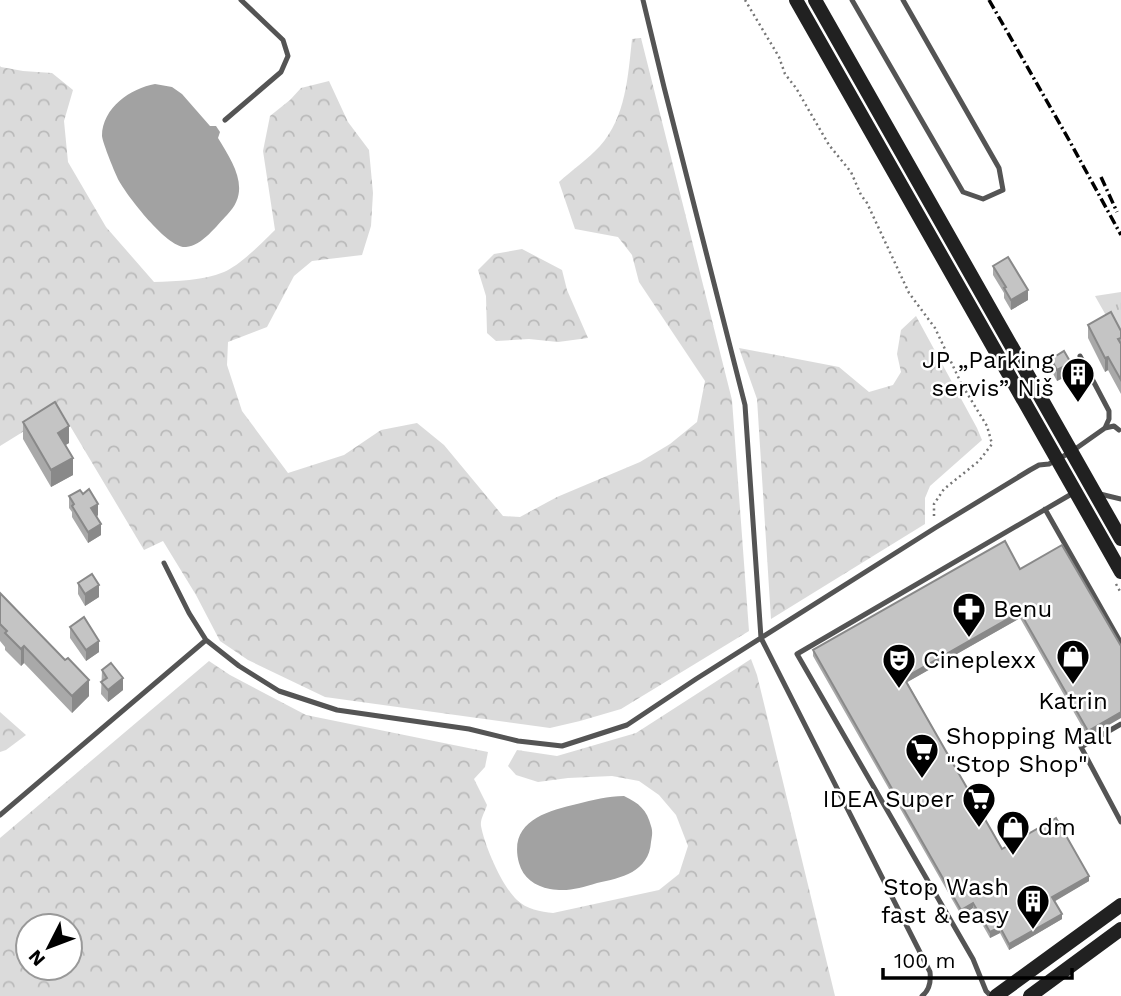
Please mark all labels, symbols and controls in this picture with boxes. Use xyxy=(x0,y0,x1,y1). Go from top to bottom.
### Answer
place label: JP „Parking servis” Niš xyxy=(922,346,1054,402)
building icon: JP „Parking servis” Niš xyxy=(1059,355,1097,404)
pharmacy icon: Benu xyxy=(950,590,988,639)
place label: Benu xyxy=(993,595,1052,623)
shop icon: Katrin xyxy=(1054,637,1092,686)
theatre icon: Cineplexx xyxy=(880,641,918,690)
place label: Cineplexx xyxy=(923,646,1036,674)
place label: Katrin xyxy=(1038,687,1108,715)
place label: Shopping Mall "Stop Shop" xyxy=(946,722,1112,778)
supermarket icon: Shopping Mall "Stop Shop" xyxy=(903,731,941,780)
supermarket icon: IDEA Super xyxy=(960,780,998,829)
place label: IDEA Super xyxy=(822,785,954,813)
shop icon: dm xyxy=(994,808,1032,857)
place label: dm xyxy=(1038,813,1076,841)
place label: Stop Wash fast & easy xyxy=(881,873,1010,929)
building icon: Stop Wash fast & easy xyxy=(1014,882,1052,931)
north arrow xyxy=(14,912,84,982)
scale bar xyxy=(883,936,1072,980)
text: N xyxy=(23,945,50,971)
text: 100 m xyxy=(894,948,956,973)

